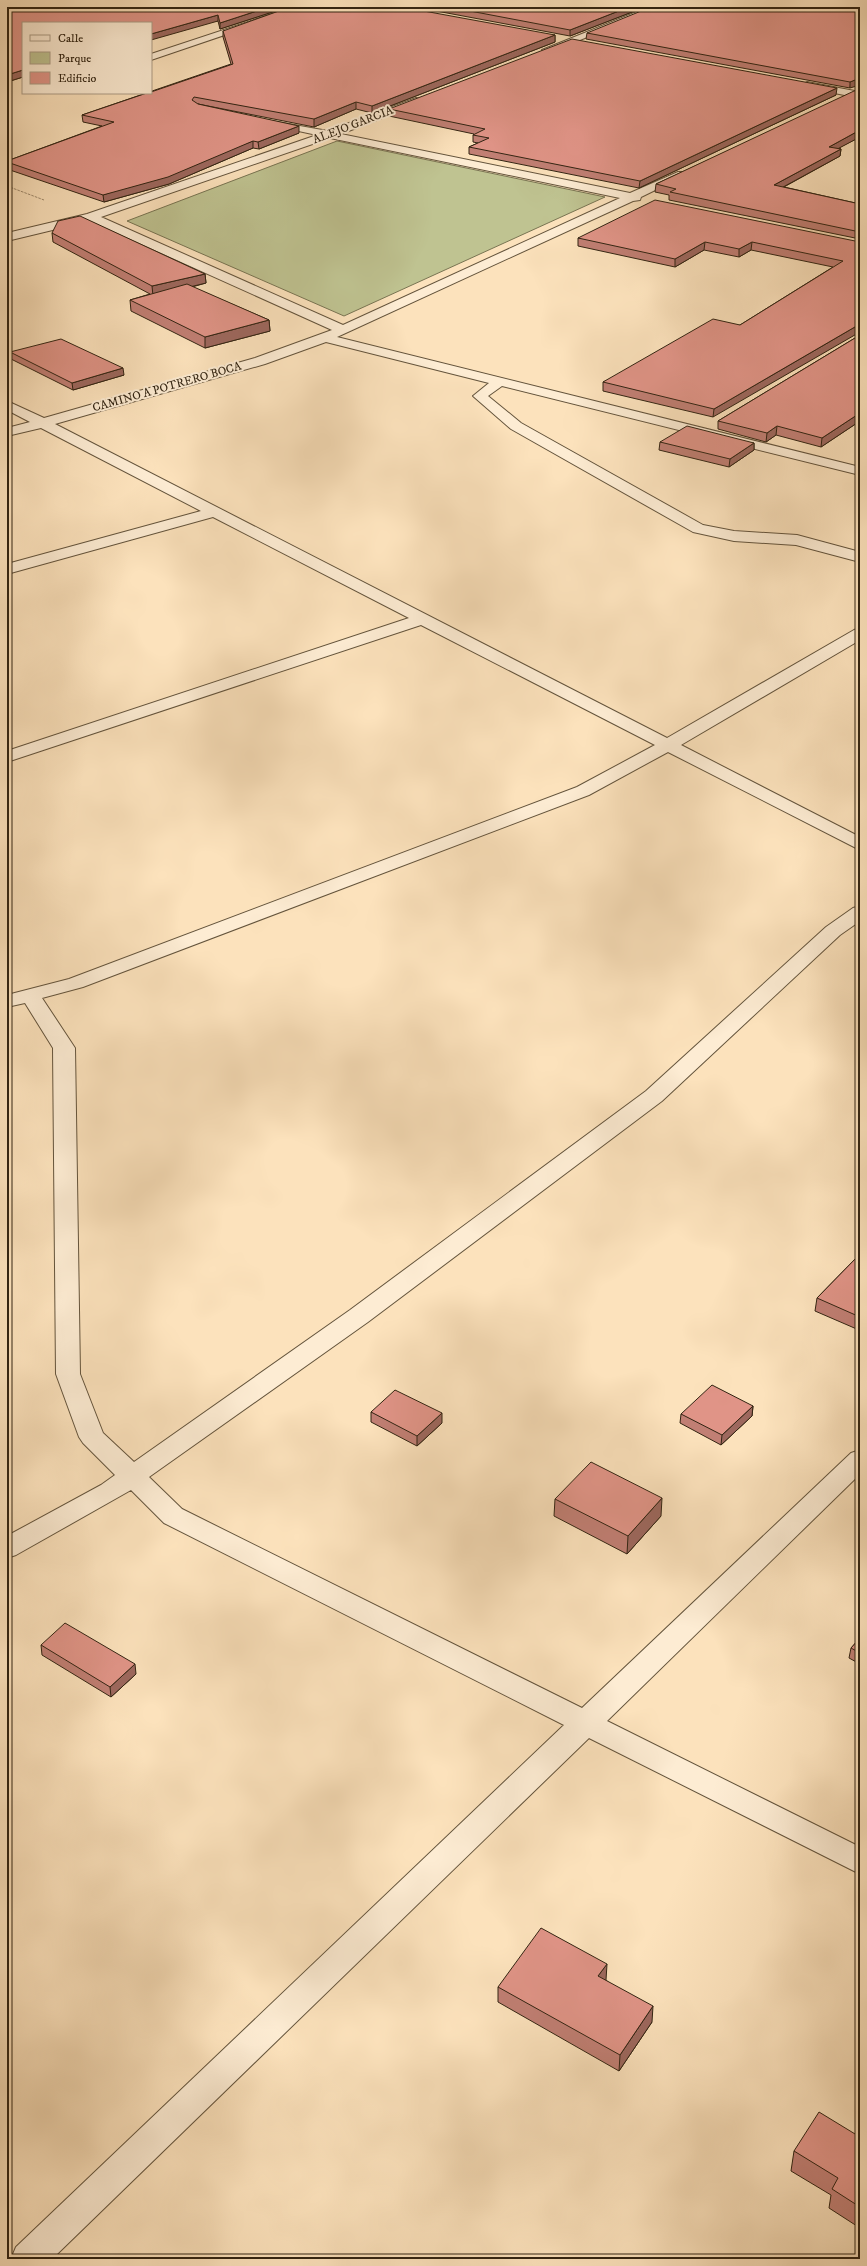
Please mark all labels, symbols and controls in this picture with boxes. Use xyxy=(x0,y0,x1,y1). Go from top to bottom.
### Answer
legend xyxy=(22,22,152,94)
text: Calle xyxy=(58,31,83,46)
text: Parque xyxy=(58,51,91,66)
text: Edificio xyxy=(58,71,97,86)
street label: ALEJO GARCIA xyxy=(311,103,396,147)
street label: CAMINO A POTRERO BOCA xyxy=(91,358,244,415)

